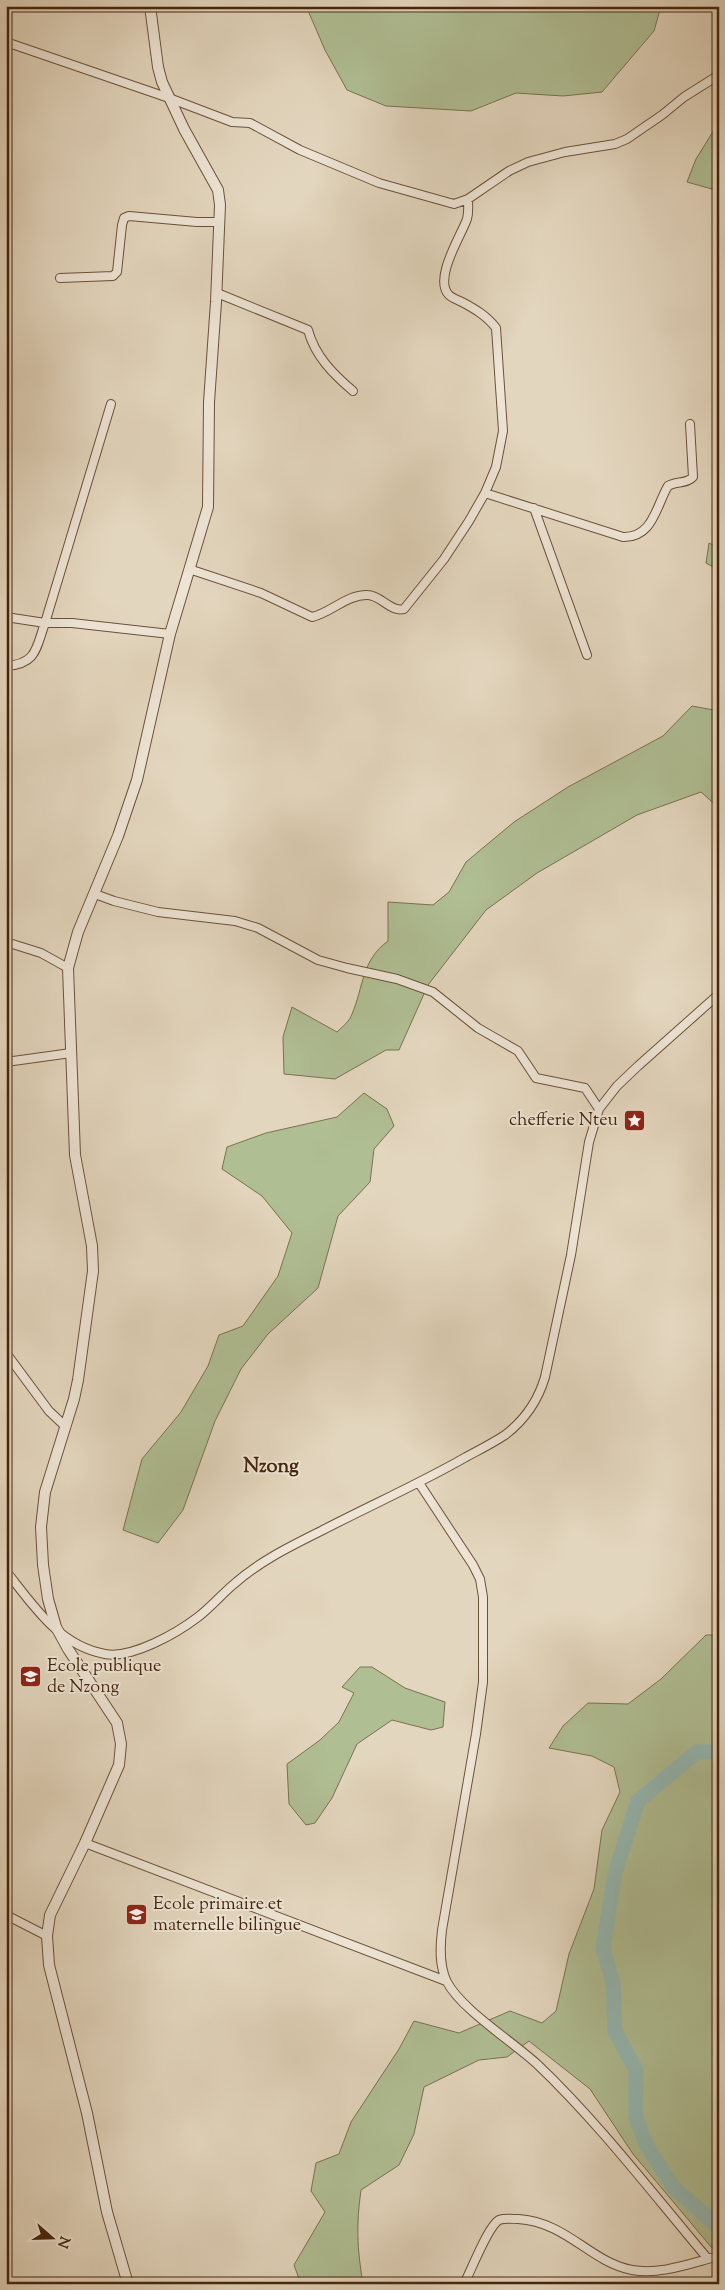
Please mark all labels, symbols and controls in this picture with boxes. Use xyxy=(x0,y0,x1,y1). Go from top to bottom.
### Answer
place label: chefferie Nteu xyxy=(509,1108,618,1134)
place icon: chefferie Nteu xyxy=(622,1109,646,1133)
district label: Nzong xyxy=(243,1453,299,1482)
place label: Ecole publique de Nzong xyxy=(47,1654,161,1701)
school or university icon: Ecole publique de Nzong xyxy=(19,1665,43,1689)
place label: Ecole primaire et maternelle bilingue xyxy=(153,1892,301,1939)
school or university icon: Ecole primaire et maternelle bilingue xyxy=(125,1903,149,1927)
north arrow xyxy=(28,2212,78,2262)
text: N xyxy=(51,2233,74,2250)

